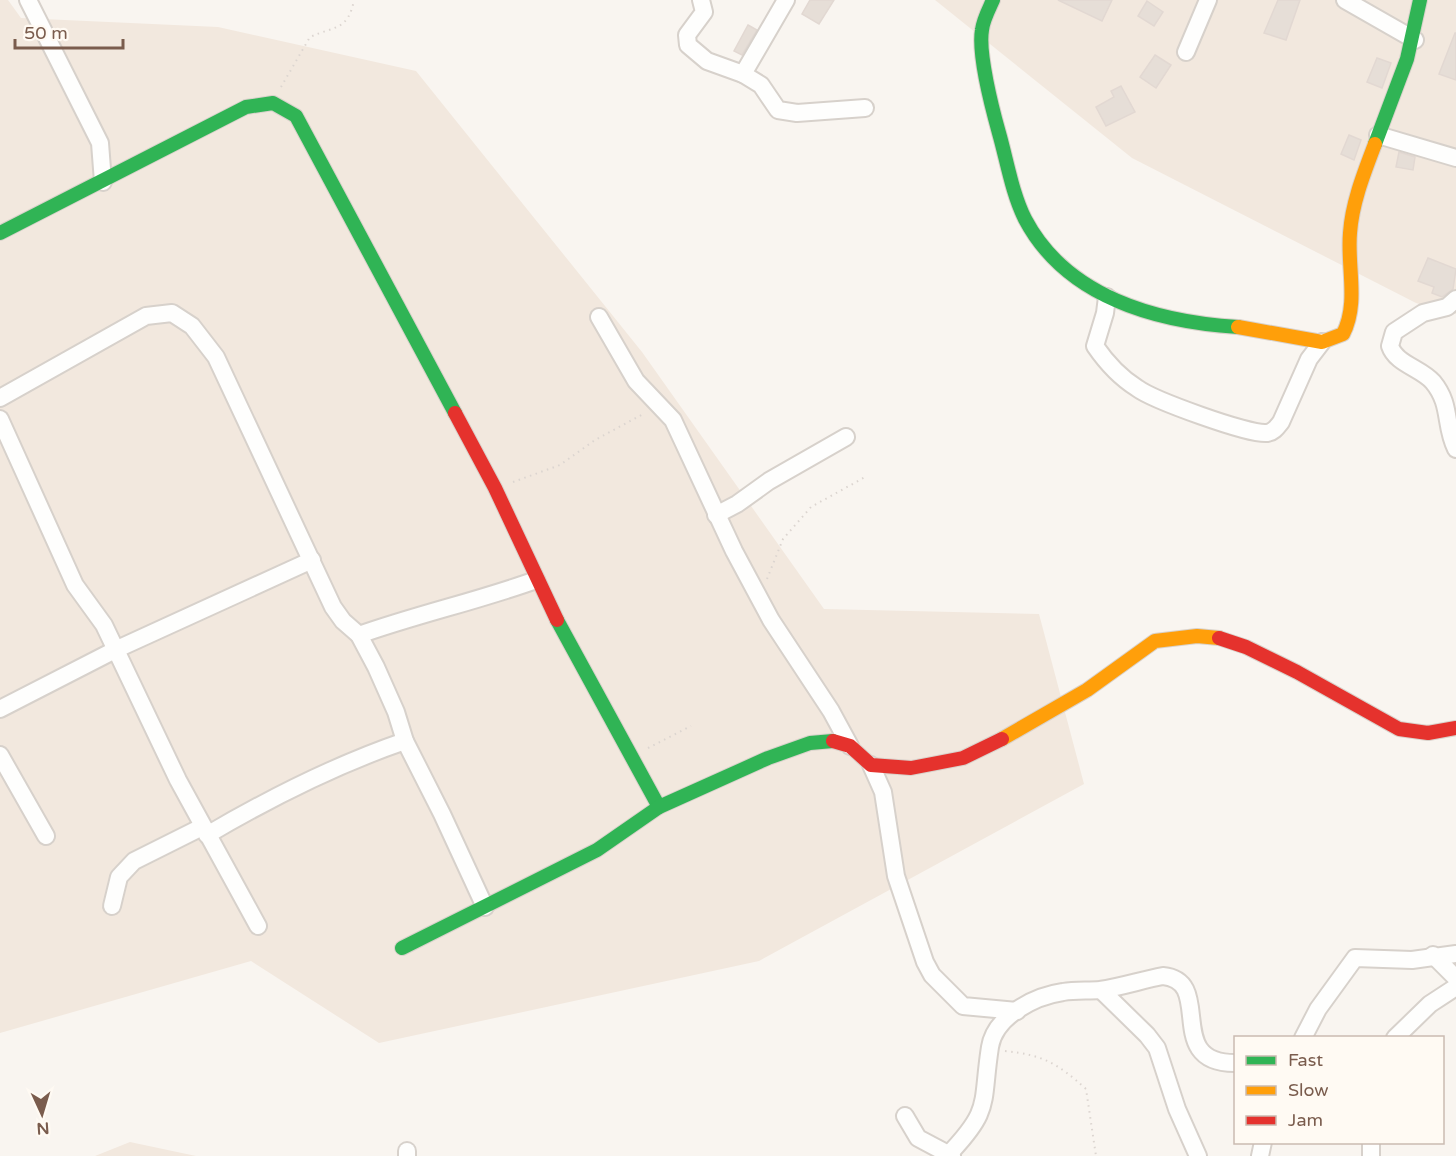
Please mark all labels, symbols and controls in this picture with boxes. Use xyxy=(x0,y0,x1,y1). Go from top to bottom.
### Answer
scale bar xyxy=(15,12,123,50)
text: 50 m xyxy=(24,22,68,44)
legend xyxy=(1234,1036,1444,1144)
text: Fast xyxy=(1288,1049,1323,1071)
text: Slow xyxy=(1288,1079,1329,1101)
north arrow xyxy=(12,1084,72,1144)
text: Jam xyxy=(1288,1109,1323,1131)
text: N xyxy=(36,1118,50,1138)

